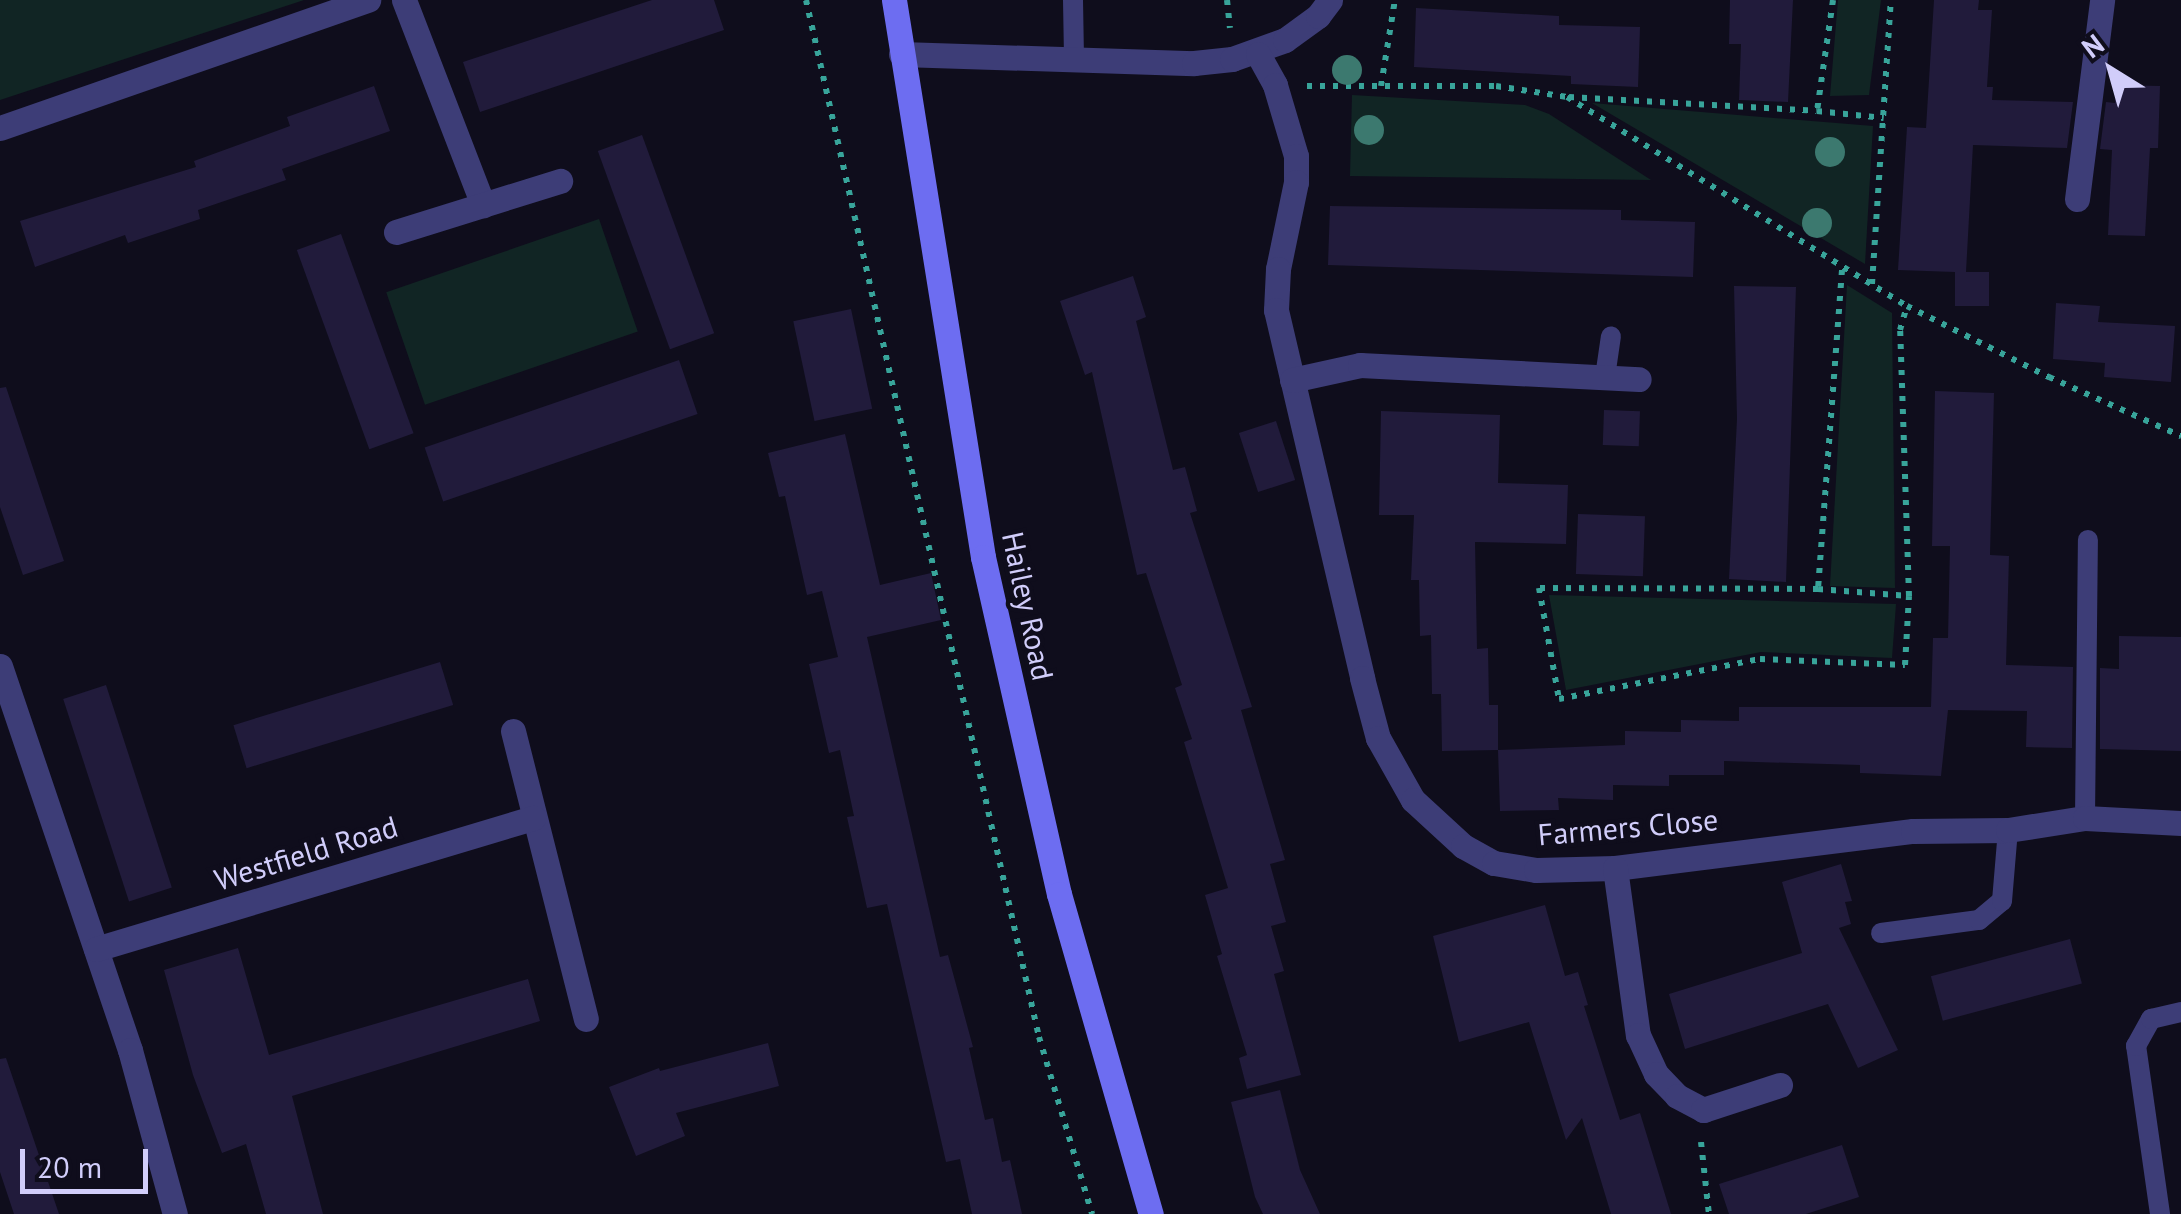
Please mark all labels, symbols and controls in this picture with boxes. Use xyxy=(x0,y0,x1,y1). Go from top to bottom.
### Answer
north arrow xyxy=(2061,20,2161,120)
text: N xyxy=(2074,25,2111,66)
street label: Hailey Road xyxy=(995,528,1061,684)
street label: Farmers Close xyxy=(1536,801,1720,853)
street label: Westfield Road xyxy=(210,808,402,898)
scale bar xyxy=(25,1129,152,1191)
text: 20 m xyxy=(37,1147,102,1186)

